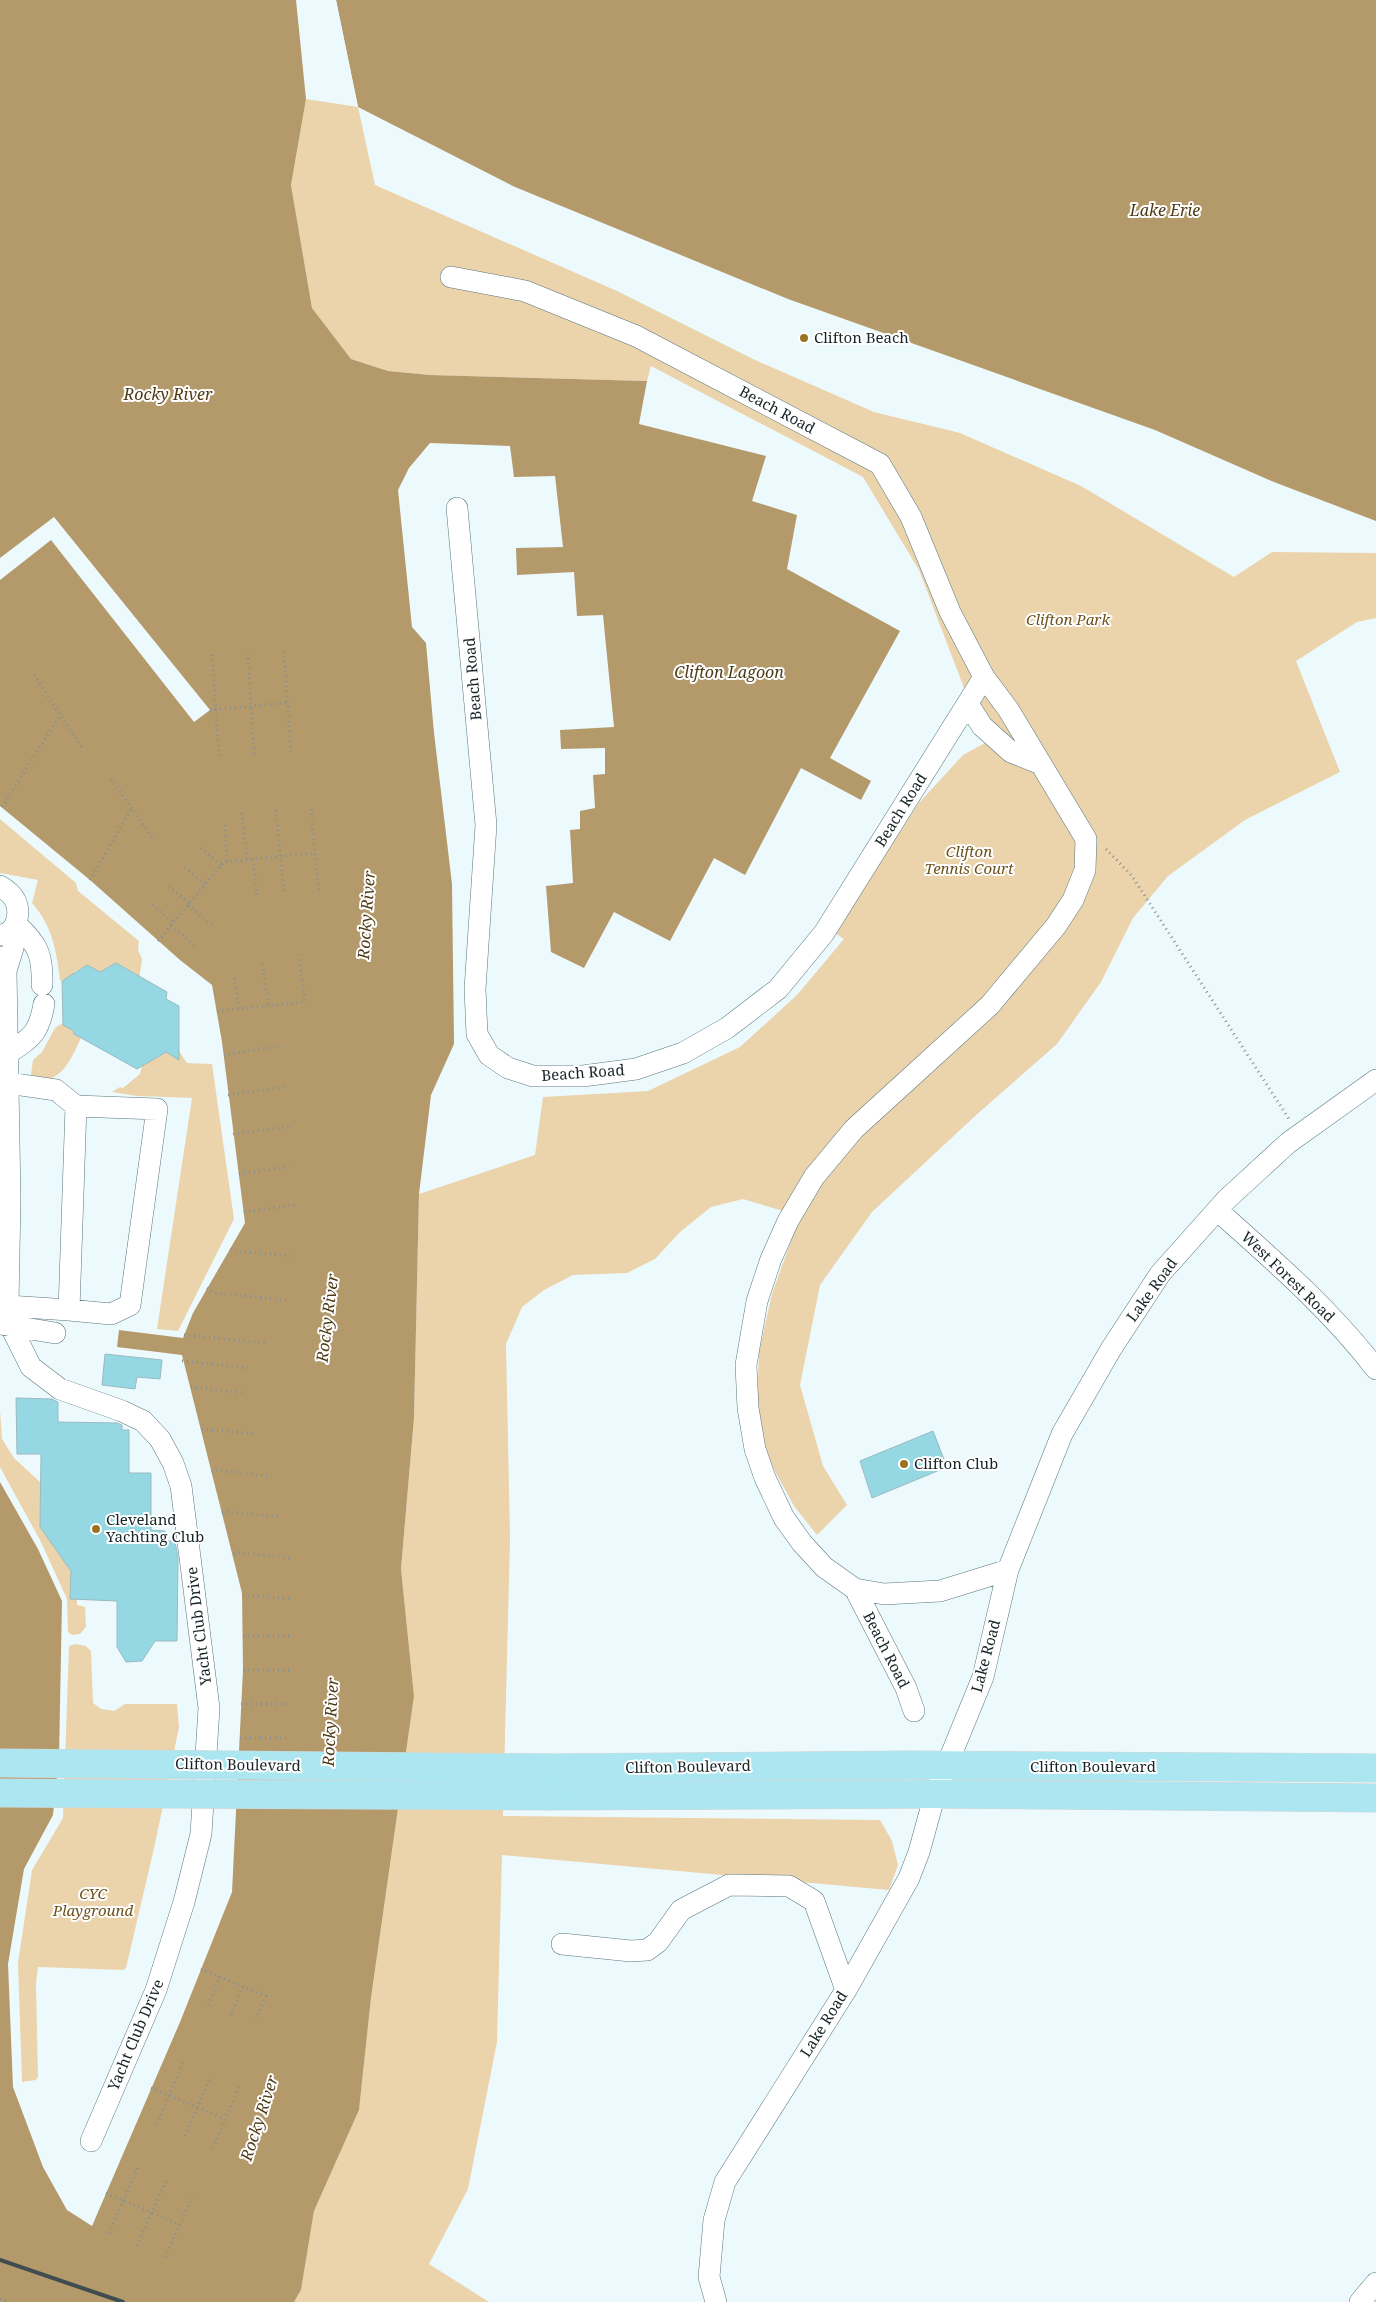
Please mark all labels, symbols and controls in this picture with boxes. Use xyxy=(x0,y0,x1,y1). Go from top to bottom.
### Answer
water label: Lake Erie xyxy=(1129,199,1200,221)
place label: Clifton Beach xyxy=(814,327,909,347)
marker: Clifton Beach xyxy=(798,332,810,344)
street label: Beach Road xyxy=(736,381,819,437)
water label: Rocky River xyxy=(123,383,213,405)
park label: Clifton Park xyxy=(1026,609,1110,629)
street label: Beach Road xyxy=(458,637,486,721)
water label: Clifton Lagoon xyxy=(674,661,784,683)
street label: Beach Road xyxy=(870,769,931,850)
park label: Clifton Tennis Court xyxy=(924,841,1014,878)
water label: Rocky River xyxy=(352,869,380,961)
street label: Beach Road xyxy=(541,1059,625,1085)
street label: West Forest Road xyxy=(1238,1226,1340,1326)
street label: Lake Road xyxy=(1121,1253,1181,1325)
water label: Rocky River xyxy=(311,1272,343,1364)
place label: Clifton Club xyxy=(914,1453,998,1473)
marker: Clifton Club xyxy=(898,1458,910,1470)
place label: Cleveland Yachting Club xyxy=(105,1509,204,1546)
marker: Cleveland Yachting Club xyxy=(90,1523,102,1535)
street label: Yacht Club Drive xyxy=(181,1566,215,1687)
street label: Beach Road xyxy=(859,1608,915,1691)
street label: Lake Road xyxy=(966,1617,1004,1694)
water label: Rocky River xyxy=(317,1677,343,1768)
street label: Clifton Boulevard xyxy=(175,1753,301,1775)
street label: Clifton Boulevard xyxy=(625,1755,751,1777)
street label: Clifton Boulevard xyxy=(1030,1756,1156,1776)
park label: CYC Playground xyxy=(52,1883,134,1920)
street label: Yacht Club Drive xyxy=(102,1976,168,2094)
street label: Lake Road xyxy=(795,1987,851,2060)
water label: Rocky River xyxy=(235,2072,283,2165)

